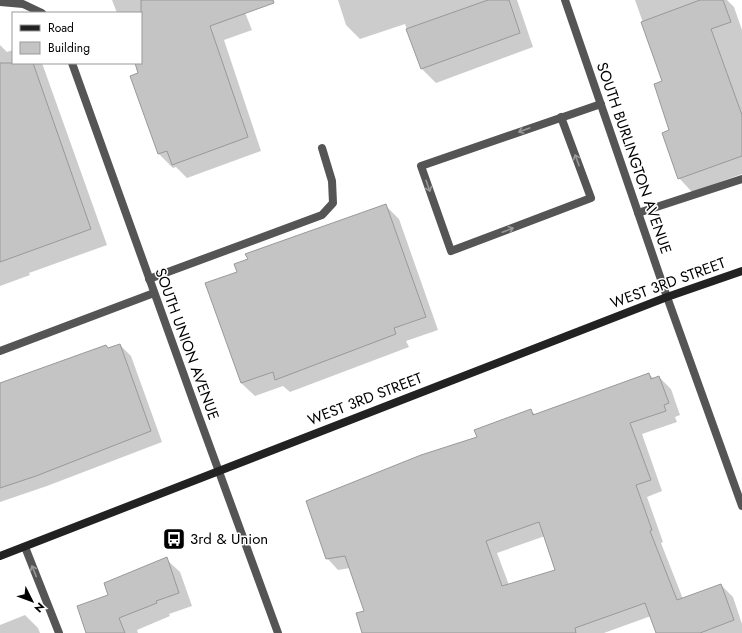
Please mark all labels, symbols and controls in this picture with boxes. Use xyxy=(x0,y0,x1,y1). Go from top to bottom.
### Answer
legend xyxy=(12,12,142,64)
text: Road xyxy=(48,19,74,37)
text: Building xyxy=(48,39,90,57)
street label: SOUTH BURLINGTON AVENUE xyxy=(591,59,677,257)
one-way arrow xyxy=(518,126,530,134)
one-way arrow xyxy=(573,155,581,167)
one-way arrow xyxy=(425,179,432,192)
one-way arrow xyxy=(501,225,513,233)
street label: WEST 3RD STREET xyxy=(607,252,729,314)
street label: SOUTH UNION AVENUE xyxy=(149,265,225,423)
street label: WEST 3RD STREET xyxy=(305,367,426,431)
bus stop icon: 3rd & Union xyxy=(161,526,187,552)
place label: 3rd & Union xyxy=(190,528,268,550)
one-way arrow xyxy=(30,565,38,577)
north arrow xyxy=(12,581,52,621)
text: N xyxy=(31,599,48,616)

